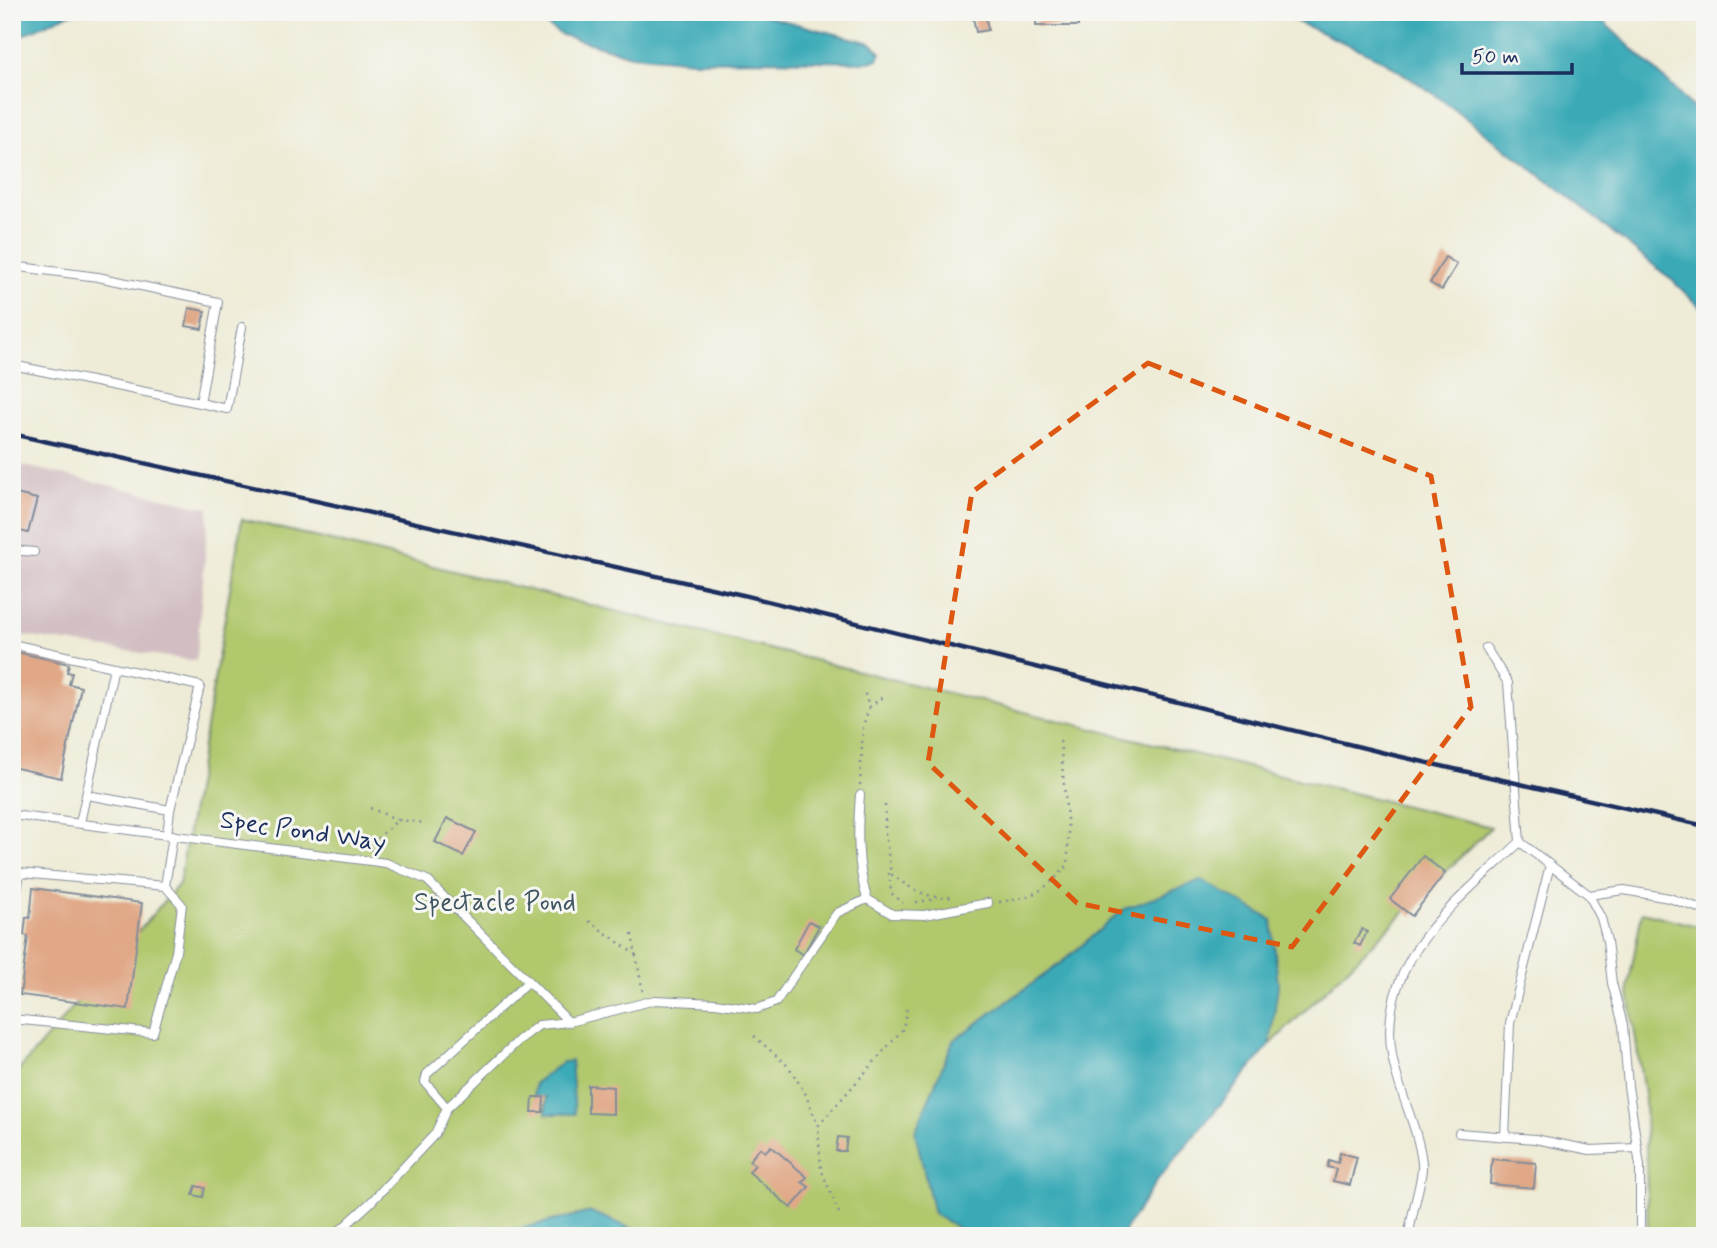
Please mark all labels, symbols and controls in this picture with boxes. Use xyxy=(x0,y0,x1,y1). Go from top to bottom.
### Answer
scale bar xyxy=(1462,32,1572,76)
text: 50 m xyxy=(1472,43,1519,71)
street label: Spec Pond Way xyxy=(218,804,388,860)
park label: Spectacle Pond xyxy=(414,886,576,920)

